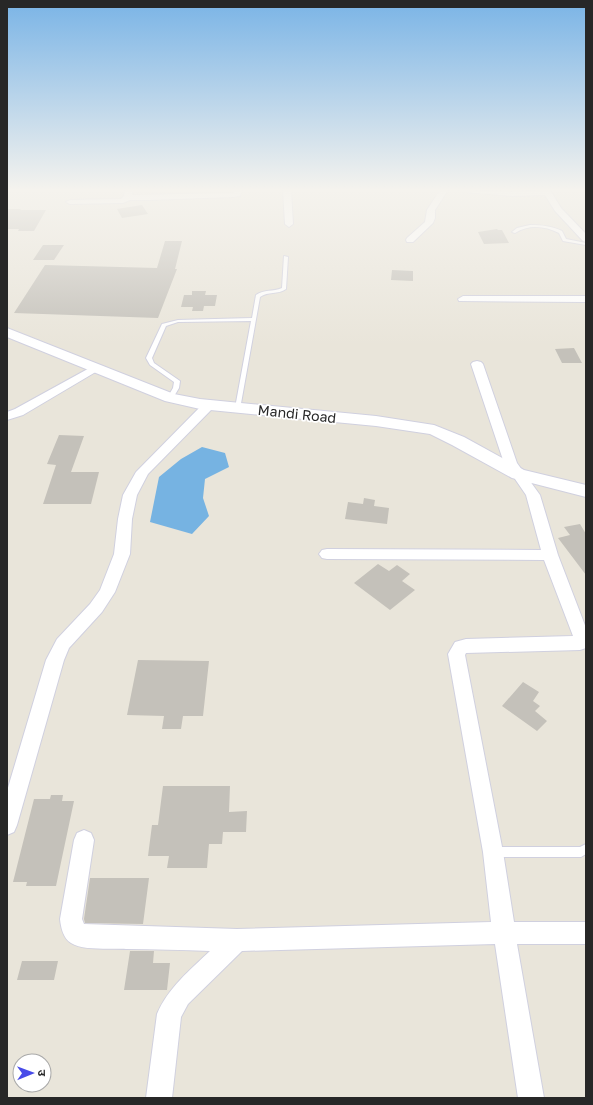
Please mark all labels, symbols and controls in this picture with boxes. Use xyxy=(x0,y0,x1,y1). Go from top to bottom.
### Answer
street label: Mandi Road xyxy=(257,401,337,426)
north arrow xyxy=(12,1053,52,1093)
text: उ xyxy=(36,1069,49,1077)

